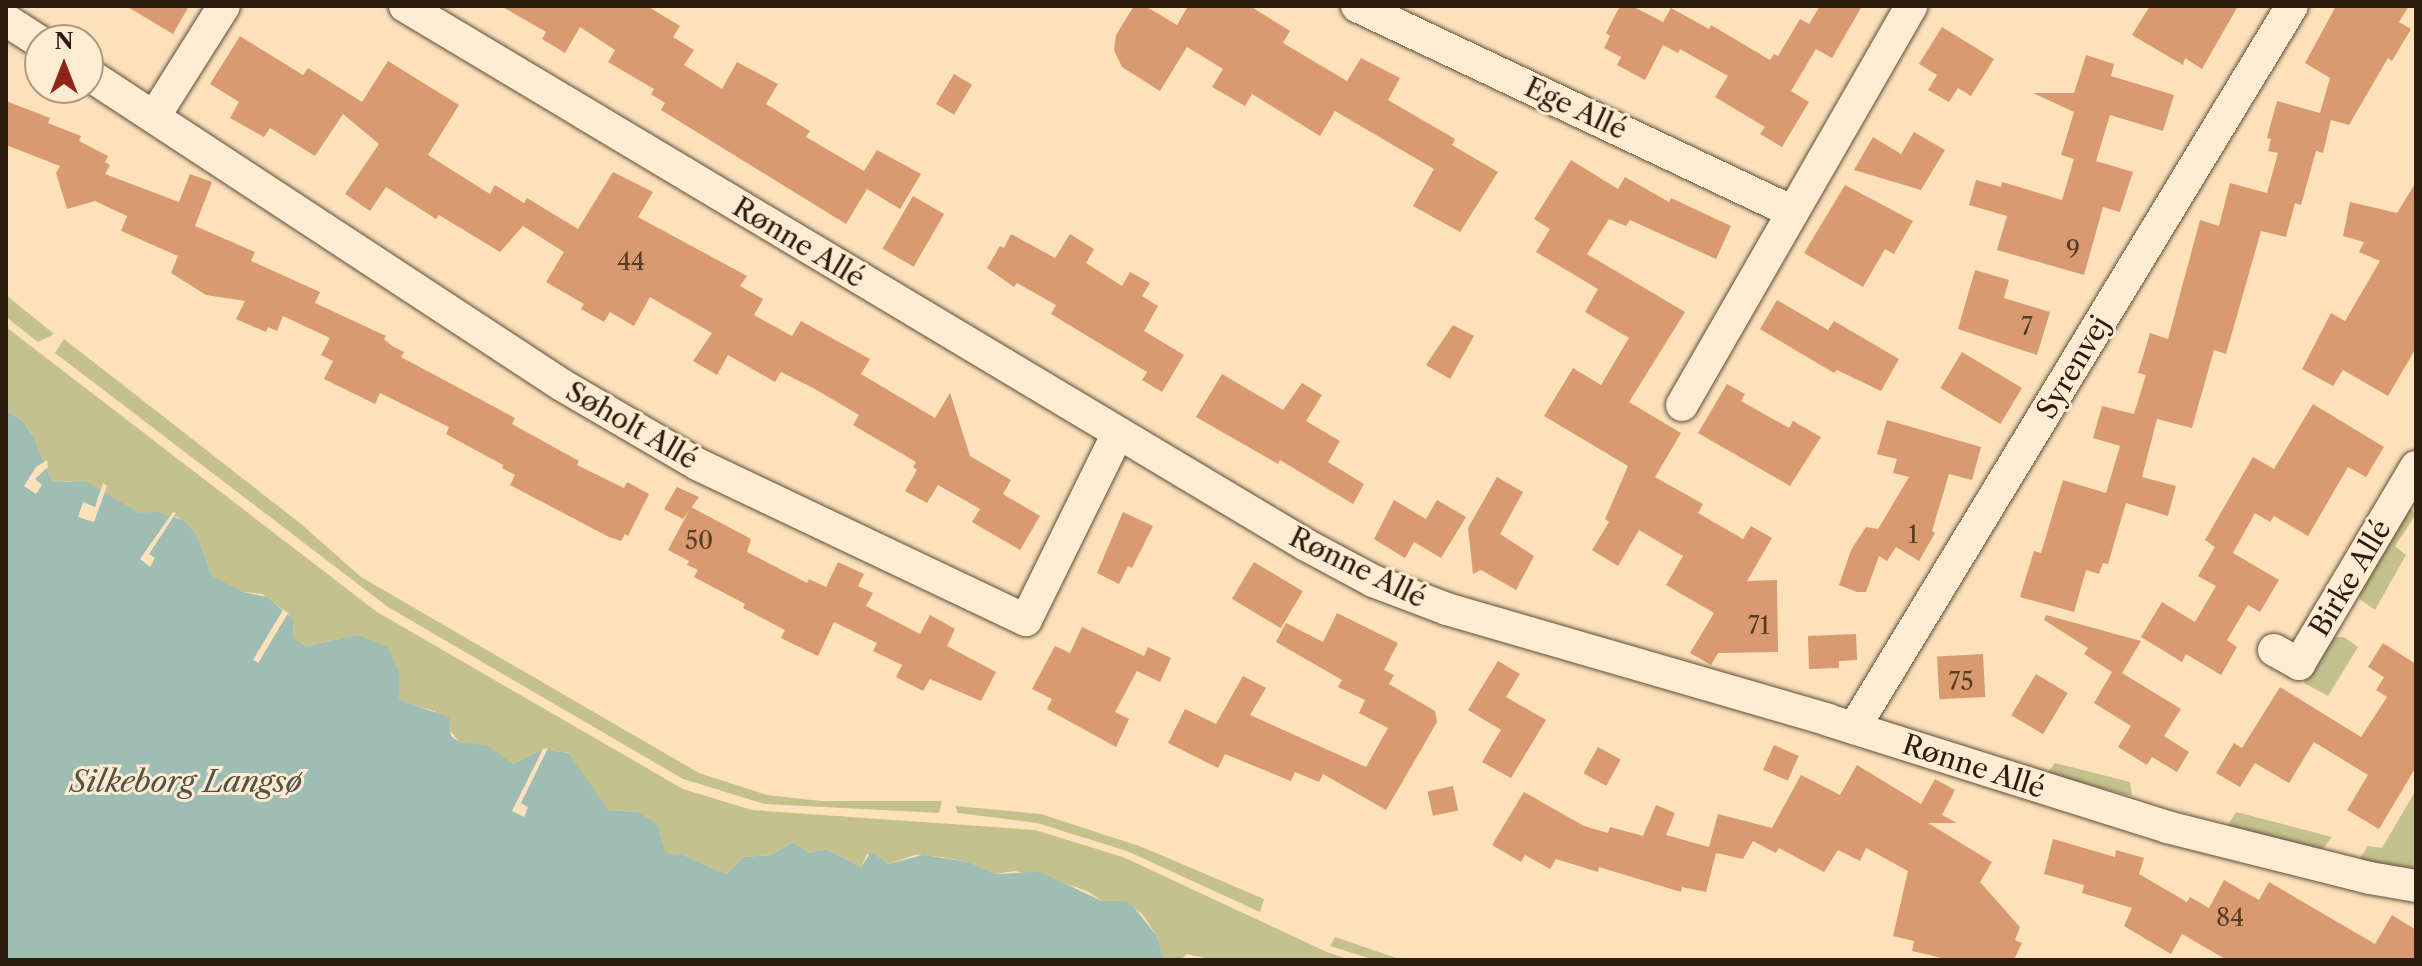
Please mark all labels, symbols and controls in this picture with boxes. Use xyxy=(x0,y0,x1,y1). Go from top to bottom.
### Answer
north arrow xyxy=(24,24,104,104)
text: N xyxy=(54,28,74,55)
street label: Ege Allé xyxy=(1519,70,1633,146)
street label: Rønne Allé xyxy=(726,189,872,295)
house number: 9 xyxy=(2066,236,2080,264)
house number: 44 xyxy=(617,248,645,276)
street label: Syrenvej xyxy=(2029,309,2117,425)
house number: 7 xyxy=(2021,313,2033,341)
street label: Søholt Allé xyxy=(560,374,704,476)
street label: Birke Allé xyxy=(2302,513,2398,643)
street label: Rønne Allé xyxy=(1284,519,1432,615)
house number: 1 xyxy=(1908,521,1918,549)
house number: 50 xyxy=(685,527,713,555)
house number: 71 xyxy=(1748,612,1770,640)
house number: 75 xyxy=(1949,668,1973,696)
street label: Rønne Allé xyxy=(1898,727,2050,805)
water label: Silkeborg Langsø xyxy=(70,764,302,800)
house number: 84 xyxy=(2216,904,2244,932)

